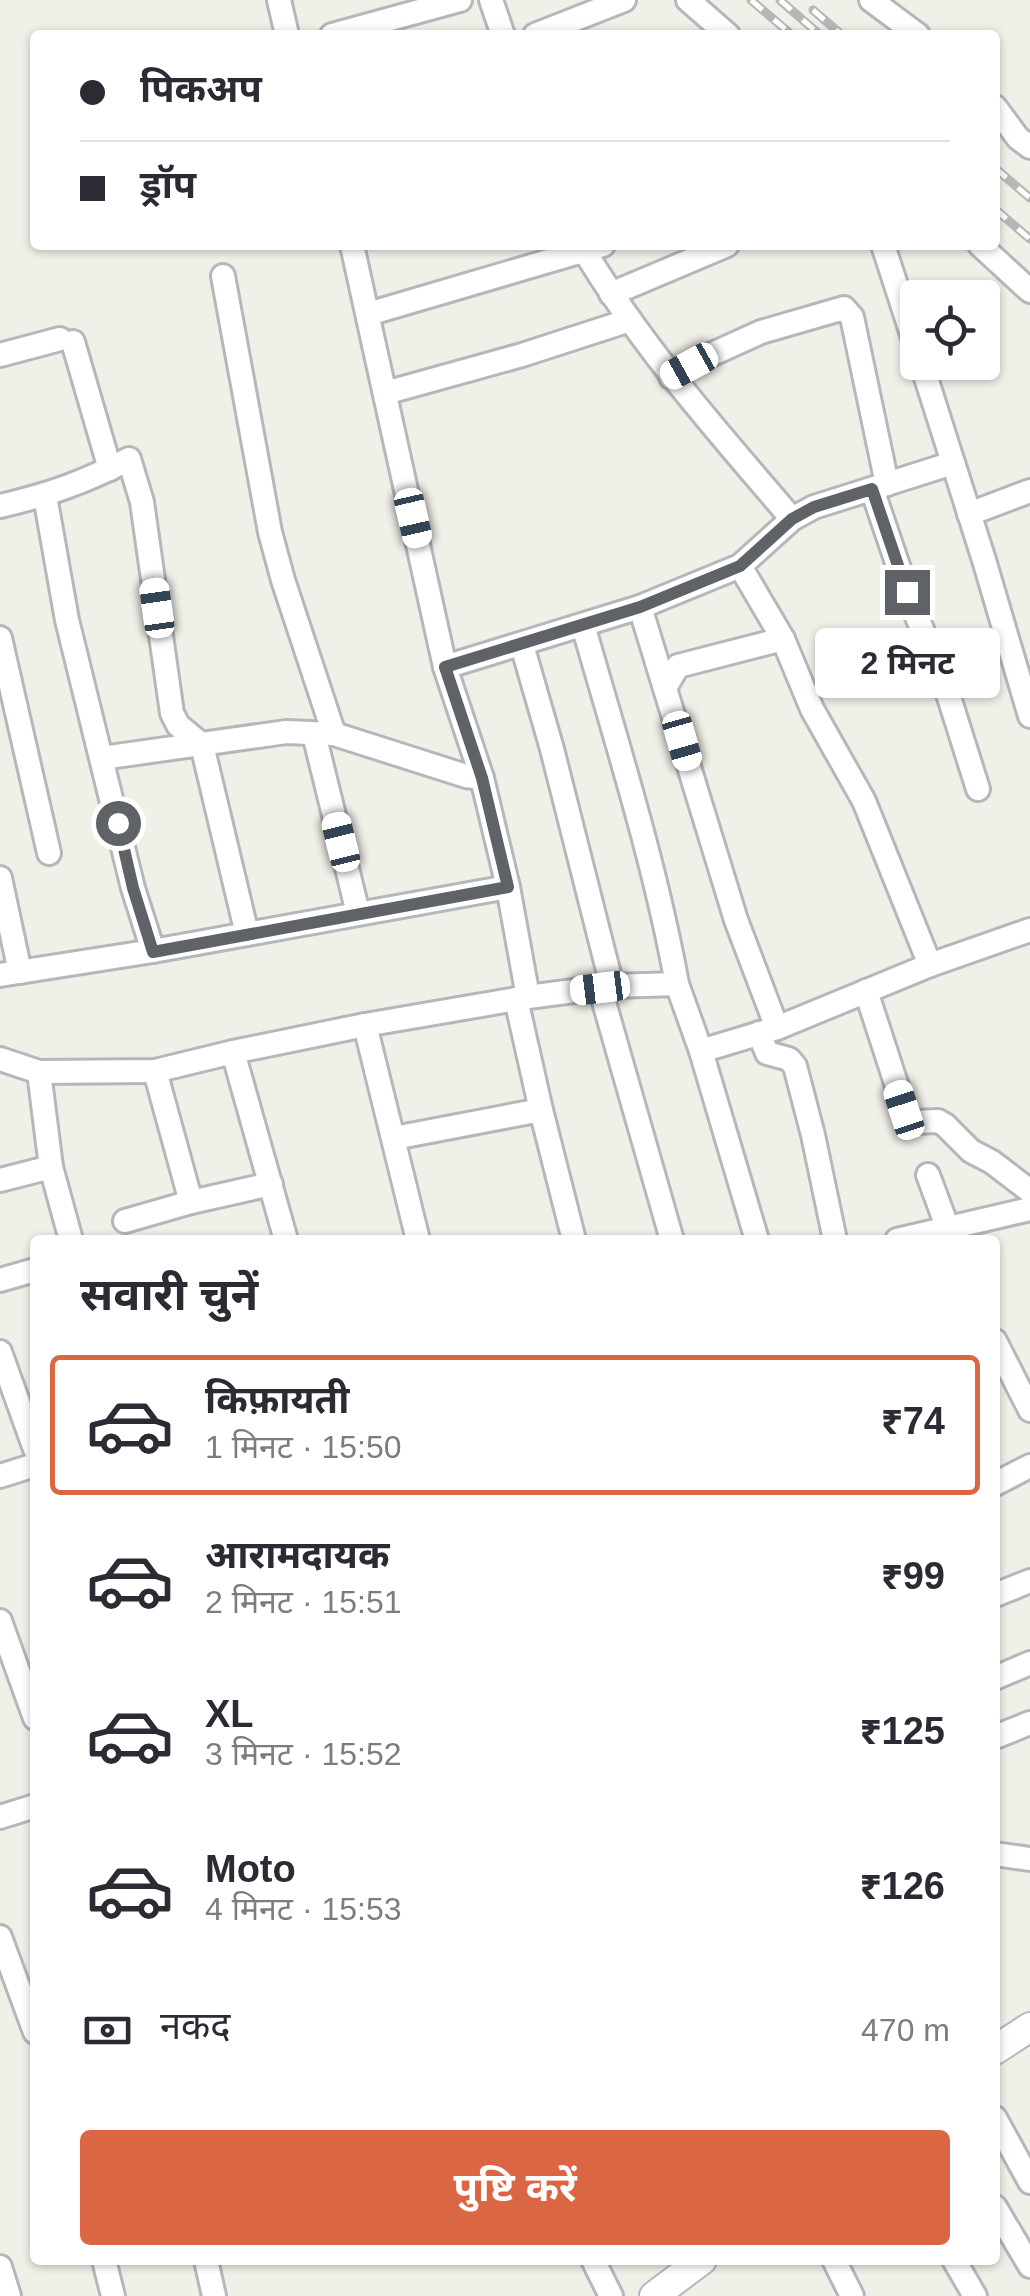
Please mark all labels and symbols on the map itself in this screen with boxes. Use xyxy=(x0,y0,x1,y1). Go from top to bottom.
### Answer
car xyxy=(655,338,723,394)
car xyxy=(392,485,434,551)
route end xyxy=(885,570,930,615)
car xyxy=(138,576,176,640)
callout: 2 मिनट xyxy=(814,627,1000,697)
car xyxy=(659,708,705,774)
route start xyxy=(96,801,141,846)
car xyxy=(319,809,363,875)
car xyxy=(568,969,632,1007)
car xyxy=(880,1077,928,1143)

